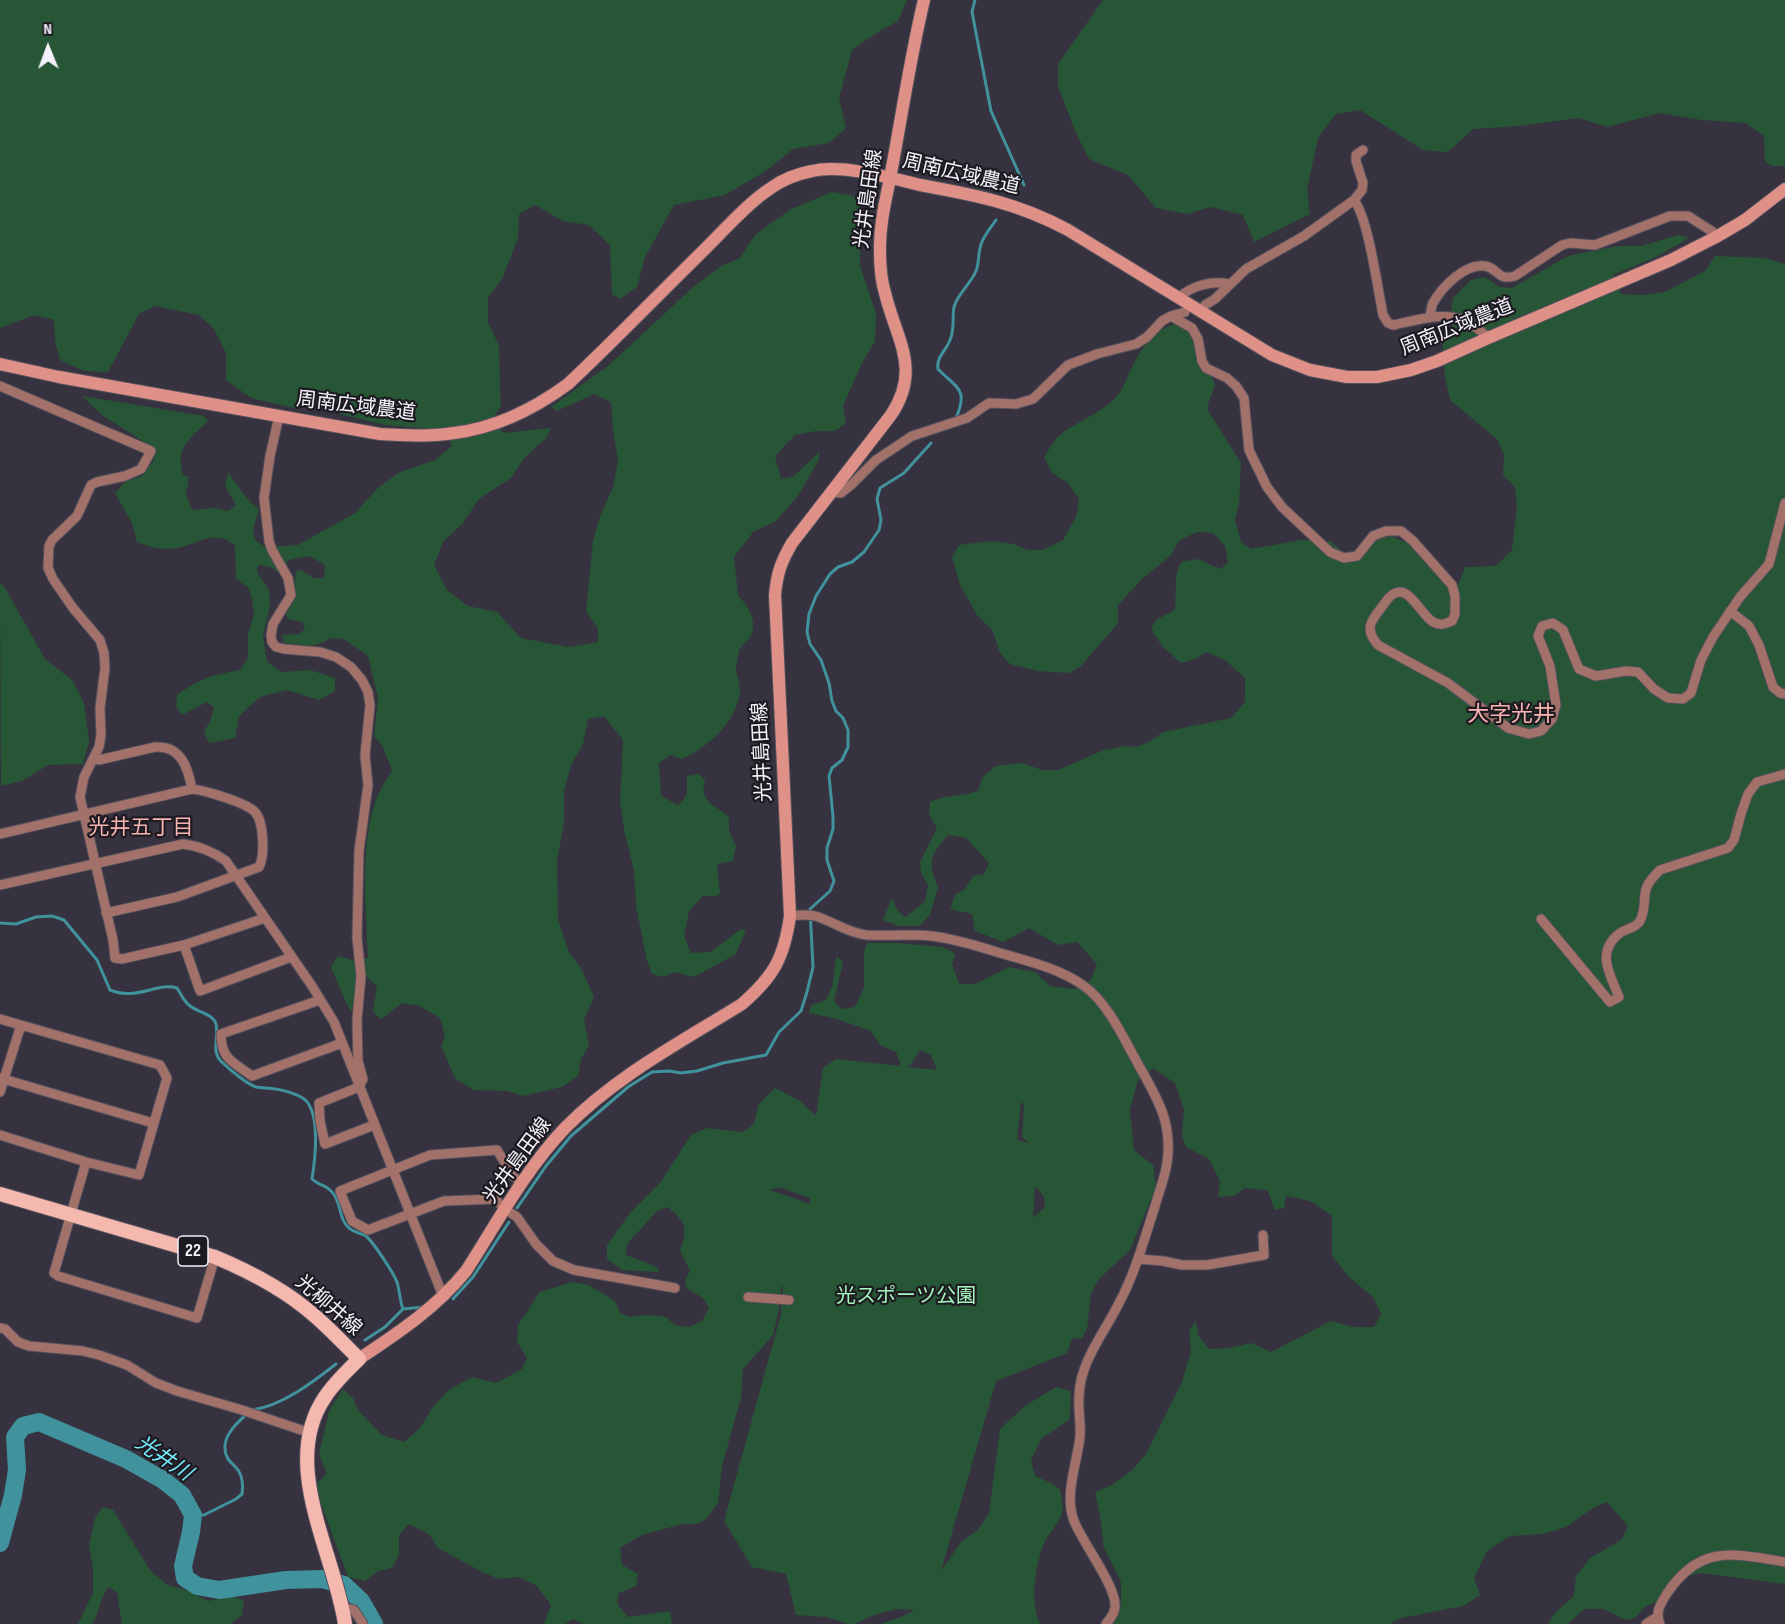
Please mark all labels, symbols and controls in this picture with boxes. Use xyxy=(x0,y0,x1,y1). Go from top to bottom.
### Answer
north arrow xyxy=(18,18,78,78)
text: N xyxy=(43,20,52,39)
street label: 光井島田線 xyxy=(850,148,888,250)
street label: 周南広域農道 xyxy=(900,150,1022,200)
street label: 周南広域農道 xyxy=(1397,294,1517,362)
street label: 周南広域農道 xyxy=(295,388,417,426)
street label: 光井島田線 xyxy=(748,701,778,803)
district label: 大字光井 xyxy=(1467,702,1555,728)
district label: 光井五丁目 xyxy=(89,816,193,842)
street label: 光井島田線 xyxy=(479,1113,557,1209)
road number: 22 xyxy=(178,1236,208,1266)
street label: 光柳井線 xyxy=(290,1271,366,1341)
park label: 光スポーツ公園 xyxy=(836,1285,976,1309)
water label: 光井川 xyxy=(130,1431,196,1487)

